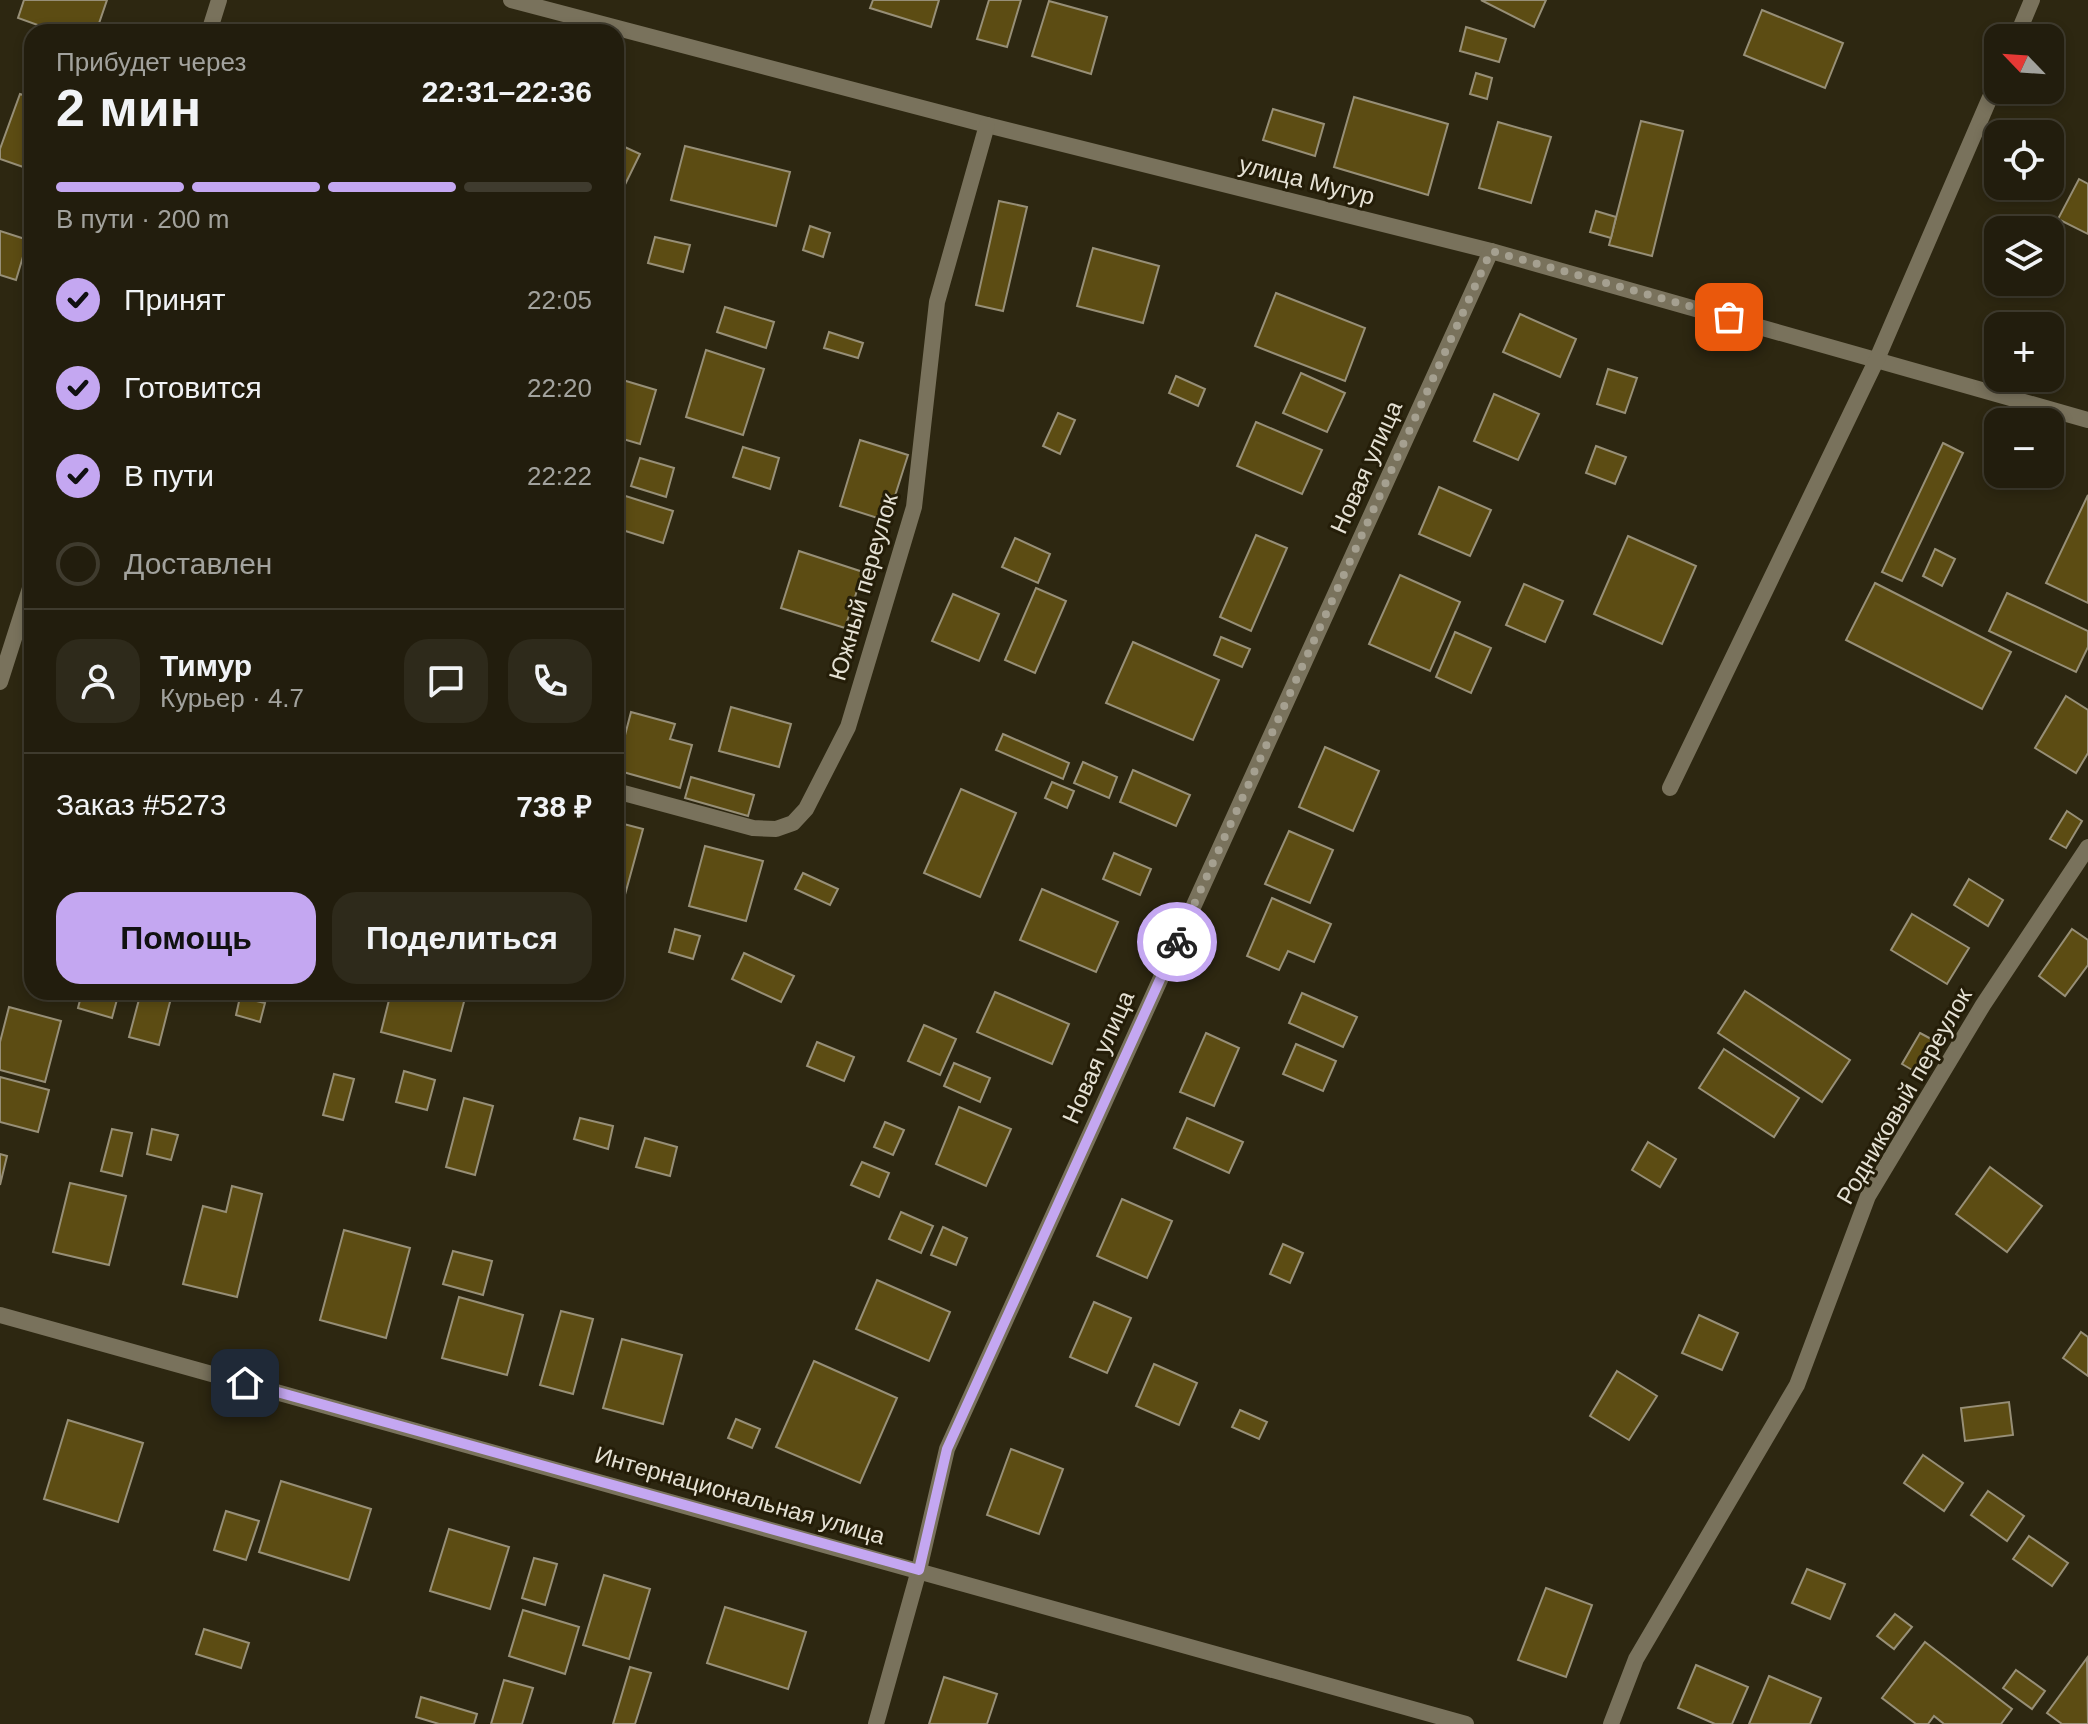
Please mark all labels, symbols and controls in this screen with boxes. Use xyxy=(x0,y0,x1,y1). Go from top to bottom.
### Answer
north arrow xyxy=(1984,24,2064,104)
map controls xyxy=(1984,24,2064,488)
text: Прибудет через xyxy=(56,47,246,77)
text: 22:31–22:36 xyxy=(422,75,592,108)
text: 2 мин xyxy=(56,79,201,137)
button: locate xyxy=(1984,120,2064,200)
street label: улица Мугур xyxy=(1236,150,1378,210)
text: В пути · 200 m xyxy=(56,204,229,234)
button: layers xyxy=(1984,216,2064,296)
icon: check xyxy=(56,278,100,322)
text: Принят xyxy=(124,283,226,316)
pin xyxy=(1695,283,1763,351)
text: 22:05 xyxy=(527,285,592,315)
icon: bag xyxy=(1707,295,1751,339)
button: + xyxy=(1984,312,2064,392)
icon: check xyxy=(56,366,100,410)
text: Готовится xyxy=(124,371,262,404)
text: 22:20 xyxy=(527,373,592,403)
street label: Новая улица xyxy=(1325,396,1408,537)
button: − xyxy=(1984,408,2064,488)
icon: check xyxy=(56,454,100,498)
text: В пути xyxy=(124,459,214,492)
text: 22:22 xyxy=(527,461,592,491)
street label: Южный переулок xyxy=(823,490,903,684)
text: Доставлен xyxy=(124,547,272,580)
button: person xyxy=(56,639,140,723)
button: chat xyxy=(404,639,488,723)
button: phone xyxy=(508,639,592,723)
text: Тимур xyxy=(160,649,252,682)
text: Курьер · 4.7 xyxy=(160,683,304,713)
text: Заказ #5273 xyxy=(56,788,226,821)
text: 738 ₽ xyxy=(516,790,592,823)
button: Помощь xyxy=(56,892,316,984)
button: Поделиться xyxy=(332,892,592,984)
courier xyxy=(1137,902,1217,982)
icon: bike xyxy=(1155,920,1199,964)
street label: Родниковый переулок xyxy=(1831,983,1977,1209)
street label: Новая улица xyxy=(1057,986,1140,1127)
pin xyxy=(211,1349,279,1417)
icon: home xyxy=(223,1361,267,1405)
street label: Интернациональная улица xyxy=(592,1441,889,1550)

